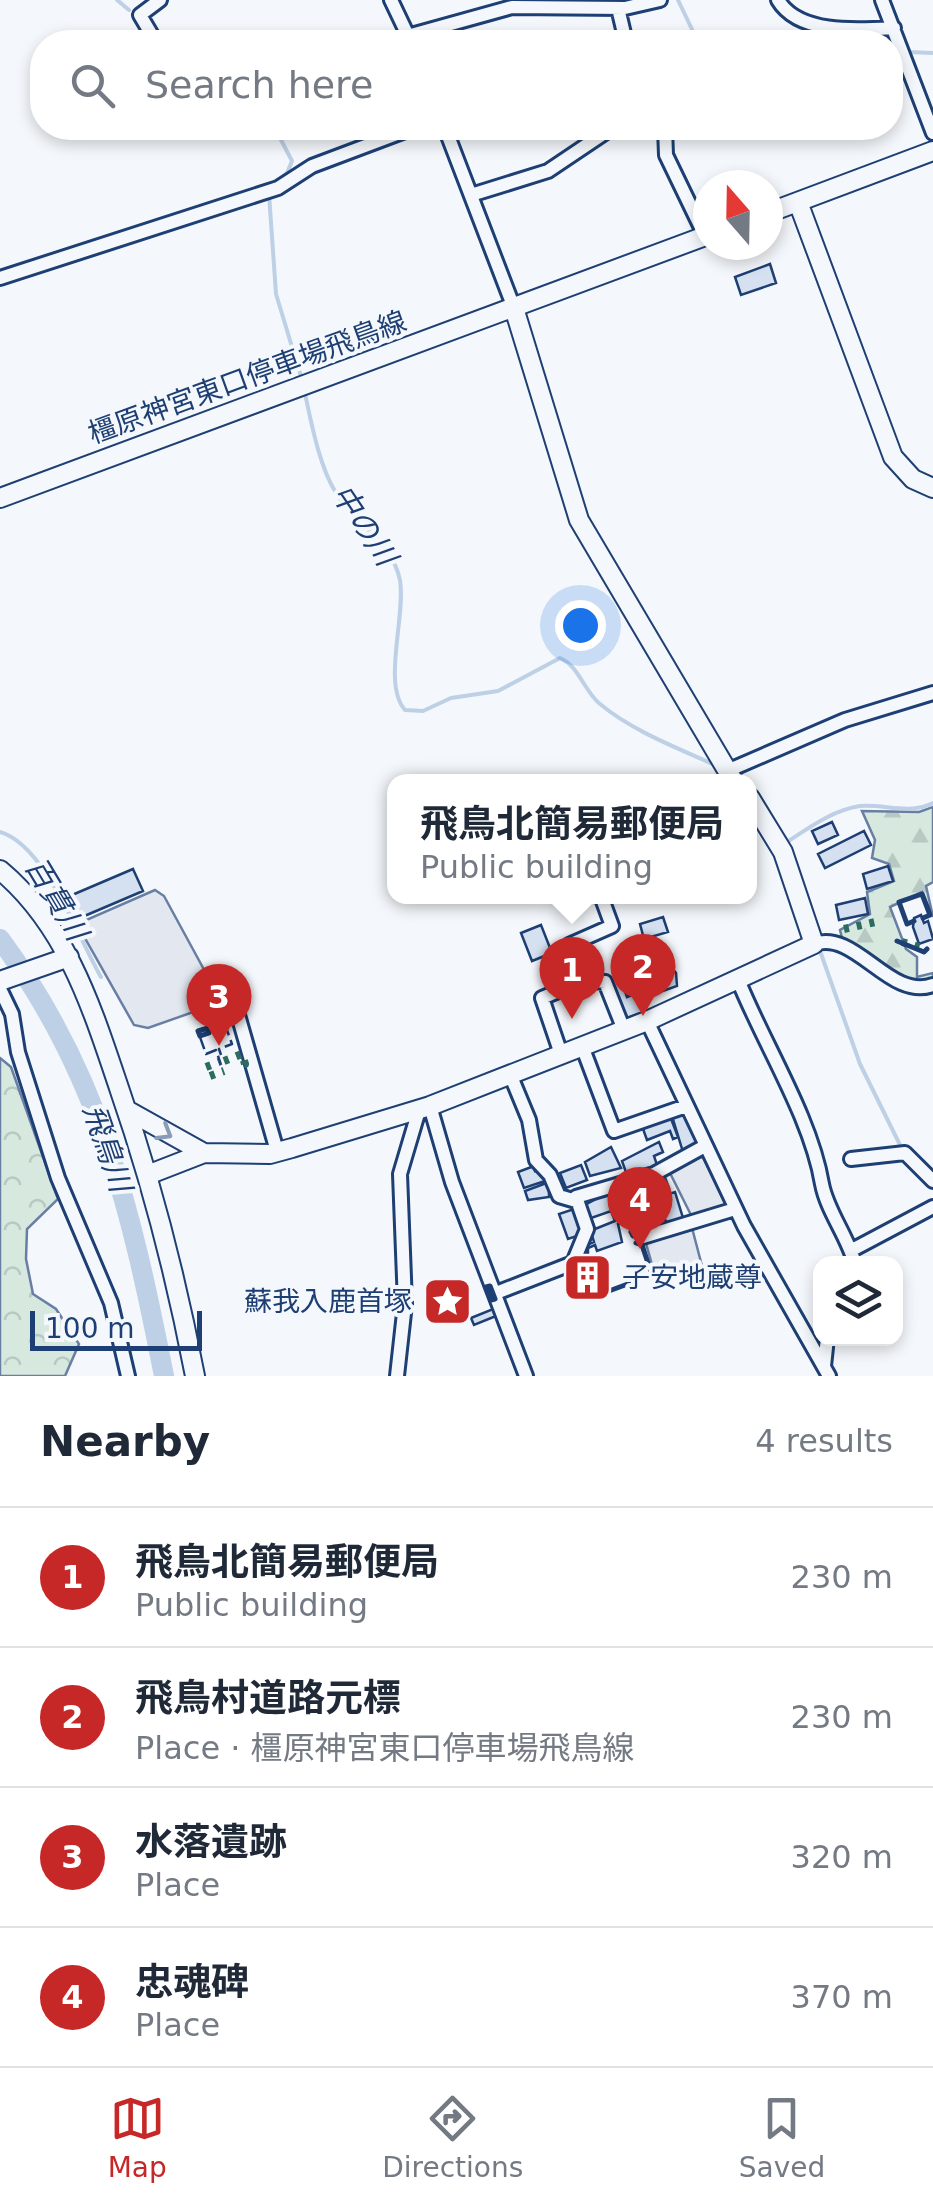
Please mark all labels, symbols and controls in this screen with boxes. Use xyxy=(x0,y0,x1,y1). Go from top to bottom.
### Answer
search box xyxy=(30,30,903,140)
icon: search xyxy=(65,58,120,113)
text: Search here xyxy=(145,63,373,107)
north arrow xyxy=(693,170,783,260)
street label: 橿原神宮東口停車場飛鳥線 xyxy=(84,305,411,450)
water label: 中の川 xyxy=(325,478,406,574)
your location xyxy=(555,600,606,651)
popup xyxy=(387,774,757,904)
text: 飛鳥北簡易郵便局 xyxy=(420,802,724,846)
text: Public building xyxy=(420,848,653,886)
water label: 百貫川 xyxy=(18,851,96,949)
pin: 2 xyxy=(610,934,676,1016)
pin: 1 xyxy=(540,936,604,1019)
pin: 3 xyxy=(186,964,252,1046)
water label: 飛鳥川 xyxy=(76,1100,140,1199)
one-way arrow xyxy=(154,1121,172,1140)
pin: 4 xyxy=(608,1166,672,1249)
building icon: 子安地蔵尊 xyxy=(561,1251,613,1303)
map controls xyxy=(813,1256,903,1346)
button: layers xyxy=(813,1256,903,1346)
place label: 子安地蔵尊 xyxy=(622,1261,762,1294)
place icon: 蘇我入鹿首塚 xyxy=(421,1275,473,1327)
place label: 蘇我入鹿首塚 xyxy=(244,1285,412,1318)
scale bar xyxy=(30,1306,202,1350)
text: 100 m xyxy=(45,1312,135,1345)
text: Nearby xyxy=(40,1417,210,1466)
text: 4 results xyxy=(755,1422,893,1460)
text: 飛鳥北簡易郵便局 xyxy=(135,1540,439,1584)
text: 1 xyxy=(61,1558,84,1596)
text: 230 m xyxy=(791,1558,893,1596)
text: Public building xyxy=(135,1586,368,1624)
text: 飛鳥村道路元標 xyxy=(135,1676,401,1720)
text: 2 xyxy=(61,1698,84,1736)
text: 230 m xyxy=(791,1698,893,1736)
text: Place · 橿原神宮東口停車場飛鳥線 xyxy=(135,1729,635,1767)
text: 水落遺跡 xyxy=(135,1820,287,1864)
text: 3 xyxy=(61,1838,84,1876)
text: 320 m xyxy=(791,1838,893,1876)
text: Place xyxy=(135,1866,220,1904)
text: 忠魂碑 xyxy=(135,1960,249,2004)
text: 4 xyxy=(61,1978,84,2016)
text: 370 m xyxy=(791,1978,893,2016)
text: Place xyxy=(135,2006,220,2044)
tab: Map xyxy=(108,2091,167,2184)
tab: Directions xyxy=(382,2091,523,2184)
tab: Saved xyxy=(739,2091,825,2184)

